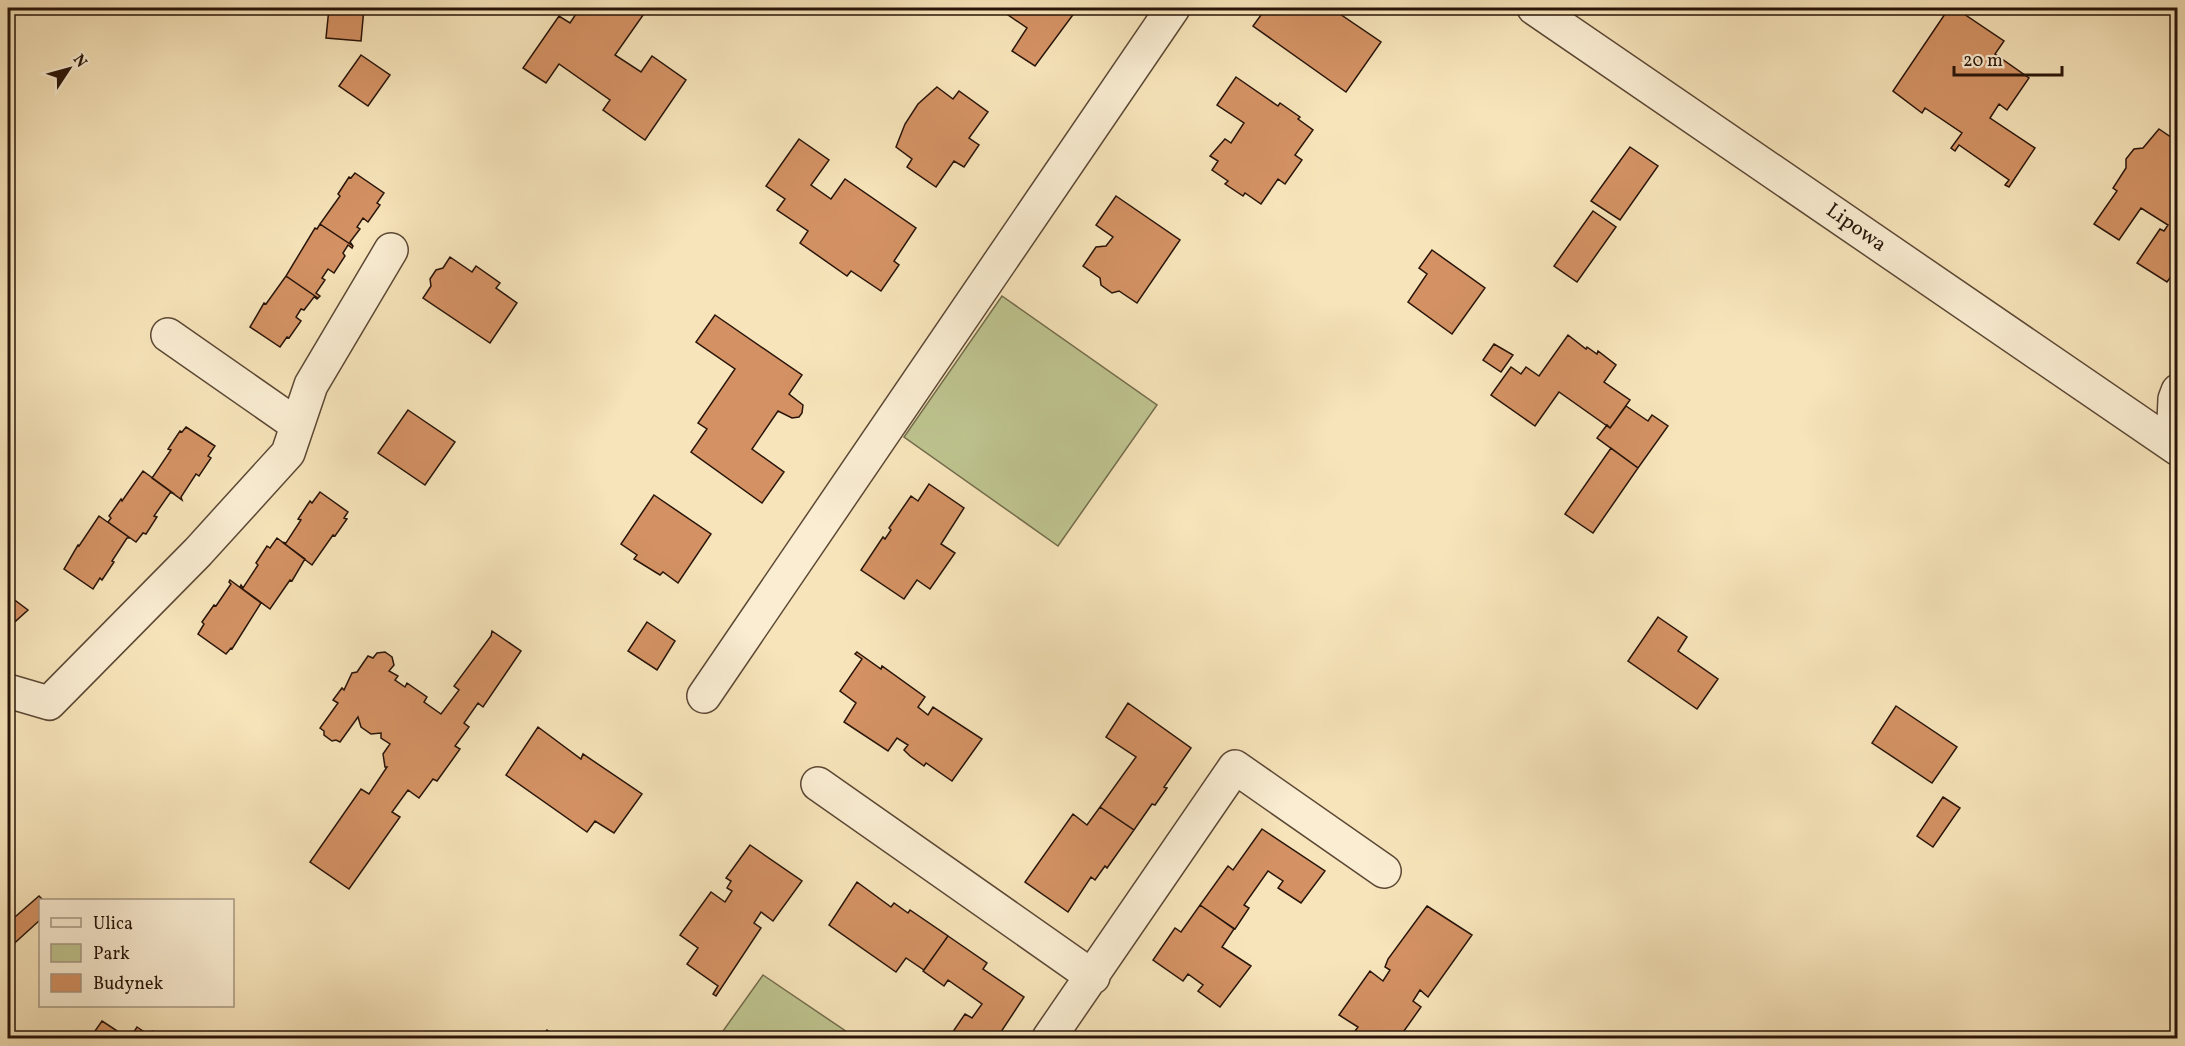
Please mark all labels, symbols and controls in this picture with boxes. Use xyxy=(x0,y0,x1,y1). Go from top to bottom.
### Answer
north arrow xyxy=(39,39,99,99)
scale bar xyxy=(1954,39,2062,77)
text: 20 m xyxy=(1963,49,2003,74)
text: N xyxy=(67,50,92,73)
street label: Lipowa xyxy=(1820,197,1892,259)
legend xyxy=(39,899,234,1007)
text: Ulica xyxy=(93,912,133,937)
text: Park xyxy=(93,942,130,967)
text: Budynek xyxy=(93,972,164,997)

